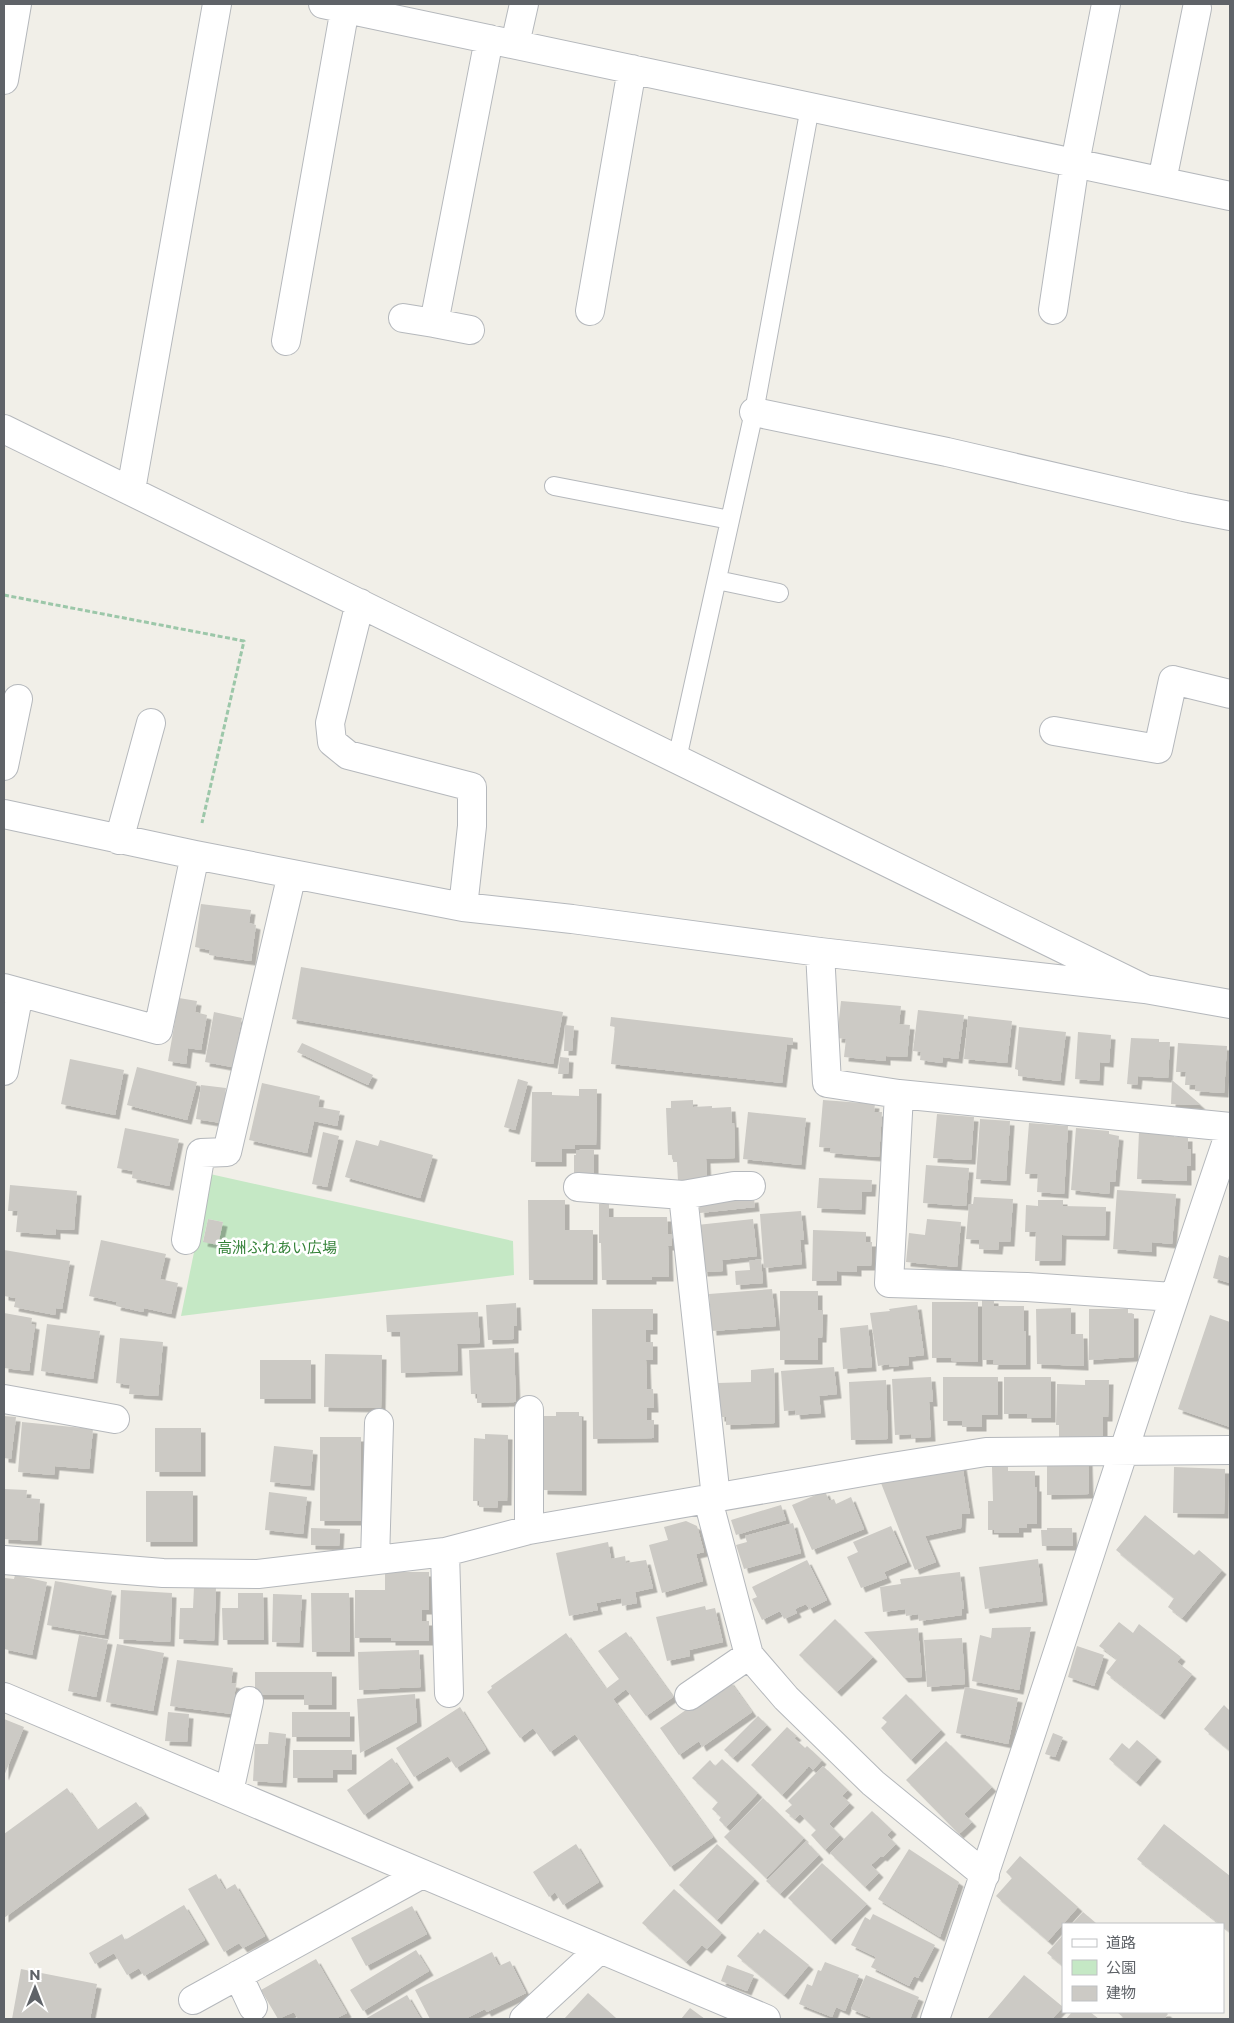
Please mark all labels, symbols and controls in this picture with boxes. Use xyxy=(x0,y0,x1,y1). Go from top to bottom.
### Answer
park label: 高洲ふれあい広場 xyxy=(217,1238,337,1257)
legend xyxy=(1062,1923,1224,2013)
text: 道路 xyxy=(1106,1933,1136,1952)
text: 公園 xyxy=(1106,1958,1136,1977)
north arrow xyxy=(10,1963,60,2013)
text: N xyxy=(29,1966,41,1984)
text: 建物 xyxy=(1106,1983,1136,2002)

